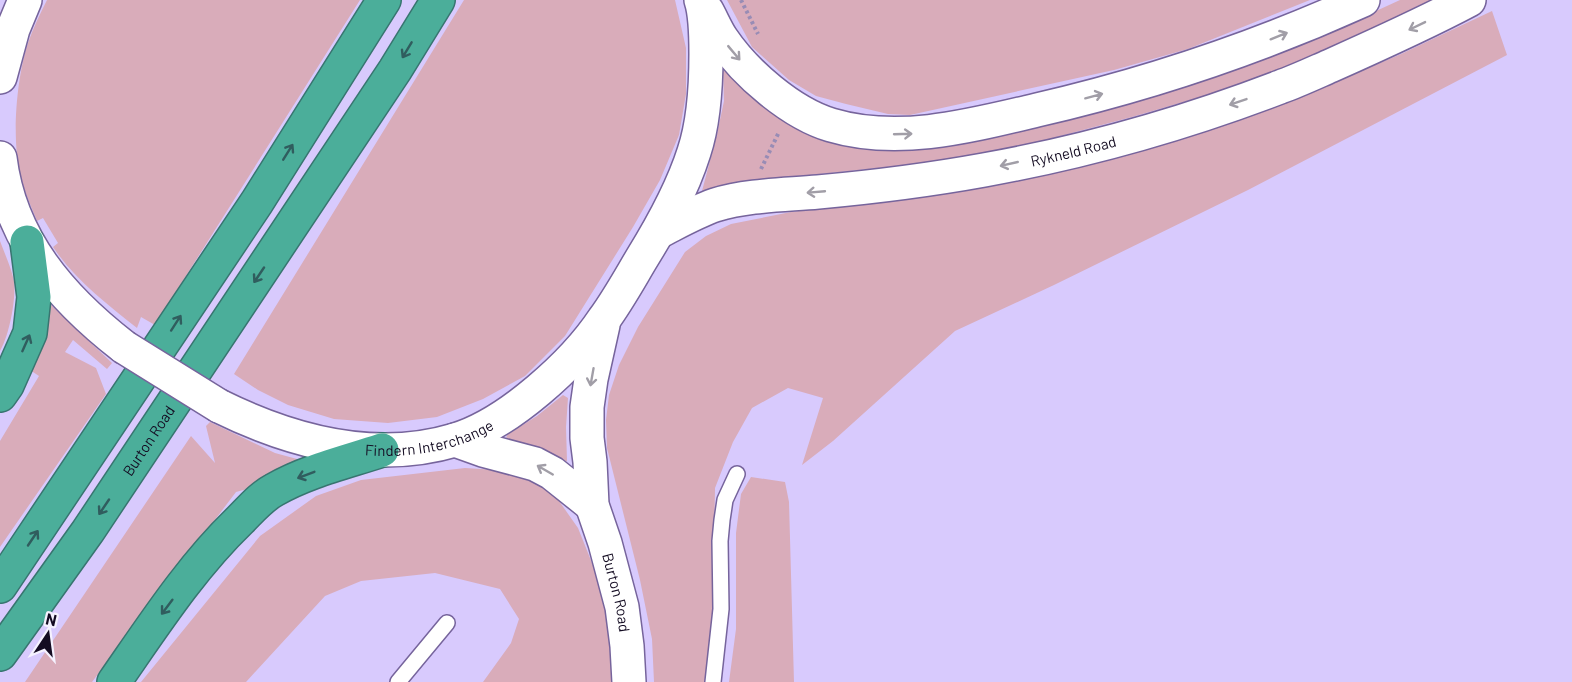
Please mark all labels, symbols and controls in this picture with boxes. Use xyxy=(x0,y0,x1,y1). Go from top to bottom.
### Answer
one-way arrow xyxy=(1408,21,1426,33)
one-way arrow xyxy=(1269,29,1288,40)
one-way arrow xyxy=(401,41,413,58)
one-way arrow xyxy=(727,45,741,60)
one-way arrow xyxy=(1084,90,1103,102)
one-way arrow xyxy=(1229,97,1247,108)
one-way arrow xyxy=(893,128,912,139)
street label: Rykneld Road xyxy=(1029,132,1118,170)
one-way arrow xyxy=(282,144,294,161)
one-way arrow xyxy=(1000,159,1019,171)
one-way arrow xyxy=(807,187,827,198)
one-way arrow xyxy=(253,266,265,282)
one-way arrow xyxy=(170,315,183,332)
one-way arrow xyxy=(21,334,32,352)
one-way arrow xyxy=(586,367,597,386)
street label: Burton Road xyxy=(118,402,178,479)
street label: Findern Interchange xyxy=(365,416,496,459)
one-way arrow xyxy=(537,464,555,475)
one-way arrow xyxy=(297,471,316,482)
one-way arrow xyxy=(98,498,110,515)
one-way arrow xyxy=(27,530,39,547)
street label: Burton Road xyxy=(599,551,634,633)
one-way arrow xyxy=(160,599,173,615)
north arrow xyxy=(18,604,78,664)
text: N xyxy=(44,608,59,629)

